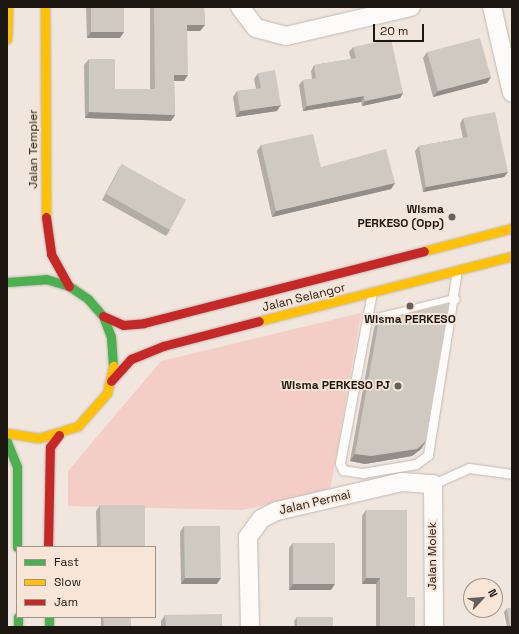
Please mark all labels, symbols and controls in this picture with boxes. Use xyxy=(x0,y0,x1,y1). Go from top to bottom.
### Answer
scale bar xyxy=(375,16,426,42)
text: 20 m xyxy=(380,23,408,39)
street label: Jalan Templer xyxy=(27,109,41,189)
place label: Wisma PERKESO (Opp) xyxy=(357,203,444,231)
marker: Wisma PERKESO (Opp) xyxy=(447,212,457,222)
street label: Jalan Selangor xyxy=(261,281,347,315)
marker: Wisma PERKESO xyxy=(405,301,415,311)
place label: Wisma PERKESO xyxy=(364,313,456,327)
place label: Wisma PERKESO PJ xyxy=(281,379,390,393)
marker: Wisma PERKESO PJ xyxy=(393,381,403,391)
street label: Jalan Permai xyxy=(278,488,352,518)
street label: Jalan Molek xyxy=(426,522,440,590)
legend xyxy=(16,546,156,618)
text: Fast xyxy=(54,554,79,570)
text: Slow xyxy=(54,574,81,590)
north arrow xyxy=(463,578,503,618)
text: N xyxy=(485,587,501,600)
text: Jam xyxy=(54,594,78,610)

